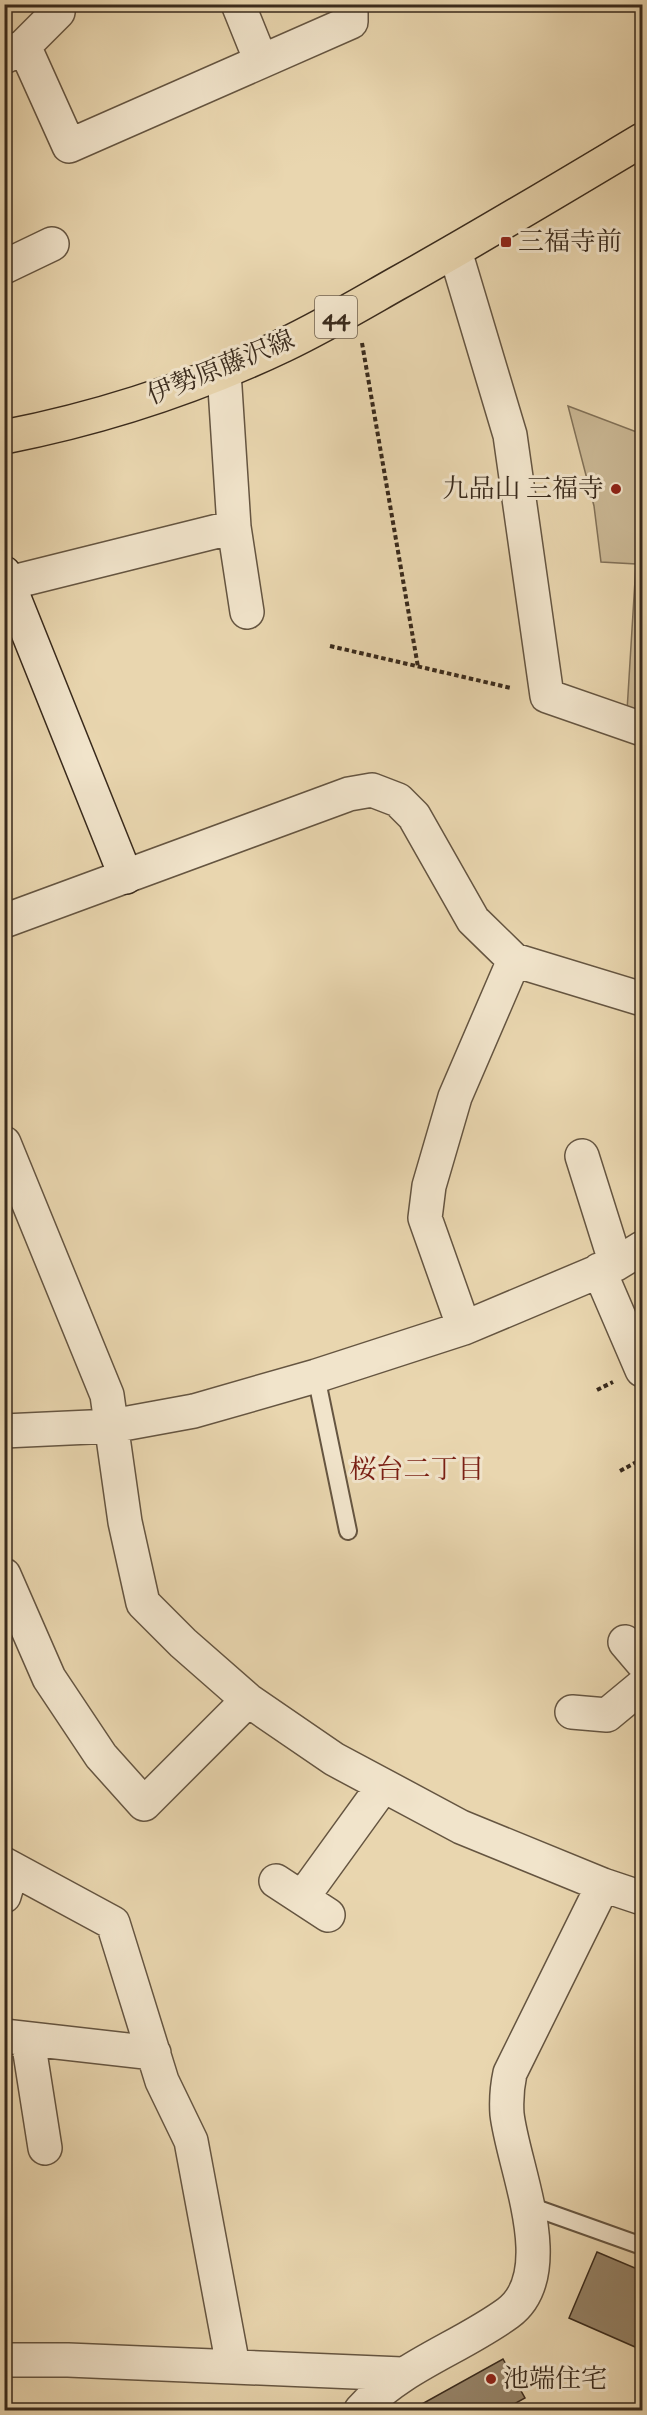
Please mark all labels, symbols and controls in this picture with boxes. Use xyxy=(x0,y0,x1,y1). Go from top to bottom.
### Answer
place label: 三福寺前 xyxy=(518,226,622,259)
marker: 三福寺前 xyxy=(499,235,513,249)
road number: 44 xyxy=(315,296,357,338)
street label: 伊勢原藤沢線 xyxy=(142,323,300,413)
place label: 九品山 三福寺 xyxy=(442,473,604,506)
marker: 九品山 三福寺 xyxy=(609,482,623,496)
district label: 桜台二丁目 xyxy=(350,1453,485,1487)
place label: 池端住宅 xyxy=(503,2363,607,2396)
marker: 池端住宅 xyxy=(484,2372,498,2386)

